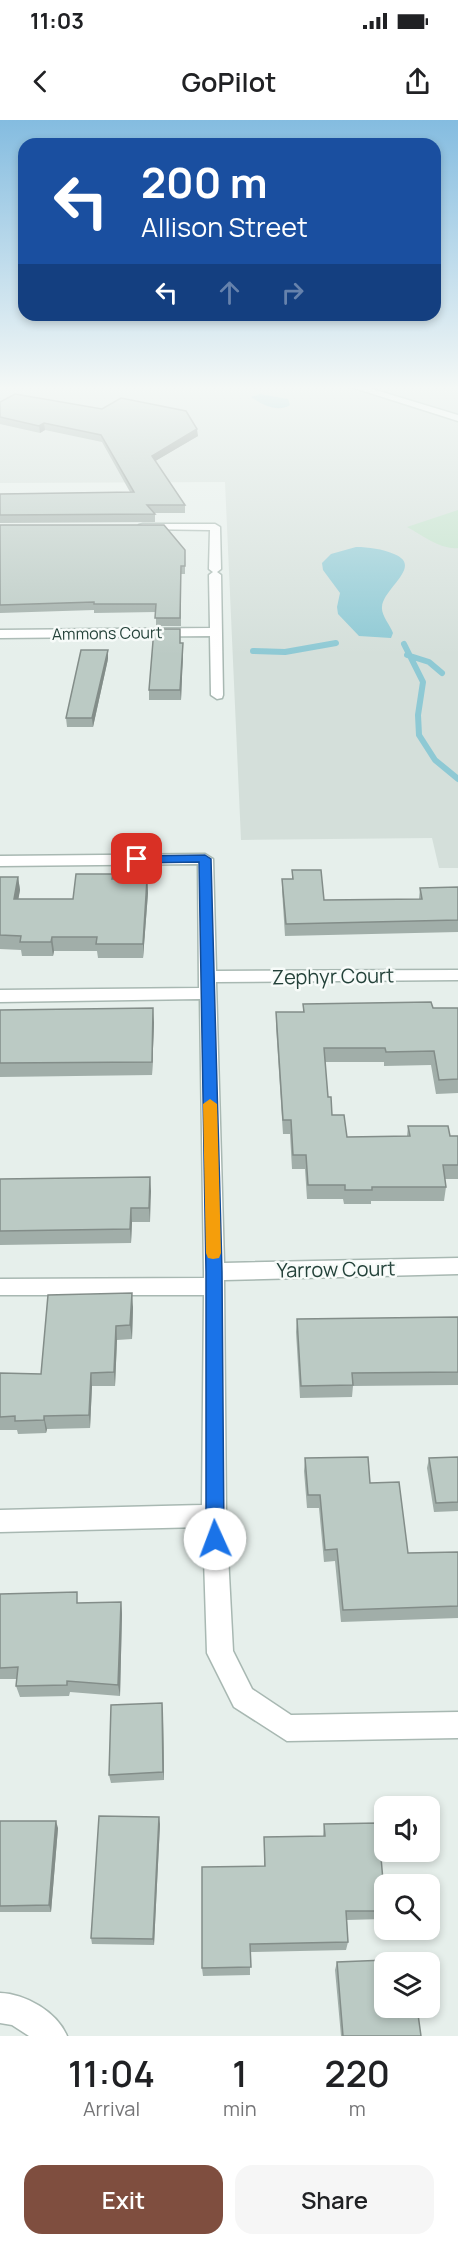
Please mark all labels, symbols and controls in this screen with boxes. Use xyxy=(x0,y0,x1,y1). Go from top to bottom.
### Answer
text: 11:03 xyxy=(30,6,84,36)
text: GoPilot xyxy=(181,63,277,100)
icon: back xyxy=(24,65,57,98)
icon: share xyxy=(401,65,434,98)
text: 200 m xyxy=(141,153,267,211)
icon: left xyxy=(42,162,120,240)
text: Allison Street xyxy=(141,208,308,245)
icon: left xyxy=(150,276,183,309)
icon: ahead xyxy=(213,276,246,309)
icon: right xyxy=(276,276,309,309)
street label: Ammons Court xyxy=(52,621,162,645)
pin xyxy=(111,833,162,884)
icon: arrive xyxy=(120,842,153,875)
street label: Zephyr Court xyxy=(272,961,394,991)
street label: Yarrow Court xyxy=(276,1254,396,1284)
position arrow xyxy=(183,1507,247,1571)
map controls xyxy=(374,1796,440,2018)
button: sound xyxy=(374,1796,440,1862)
button: search xyxy=(374,1874,440,1940)
button: layers xyxy=(374,1952,440,2018)
text: 11:04 xyxy=(68,2049,155,2098)
text: 1 xyxy=(232,2049,247,2098)
text: 220 xyxy=(325,2049,390,2098)
text: Arrival xyxy=(83,2095,140,2122)
text: min xyxy=(223,2095,257,2122)
text: m xyxy=(349,2095,366,2122)
button: Exit xyxy=(24,2165,223,2234)
button: Share xyxy=(235,2165,434,2234)

